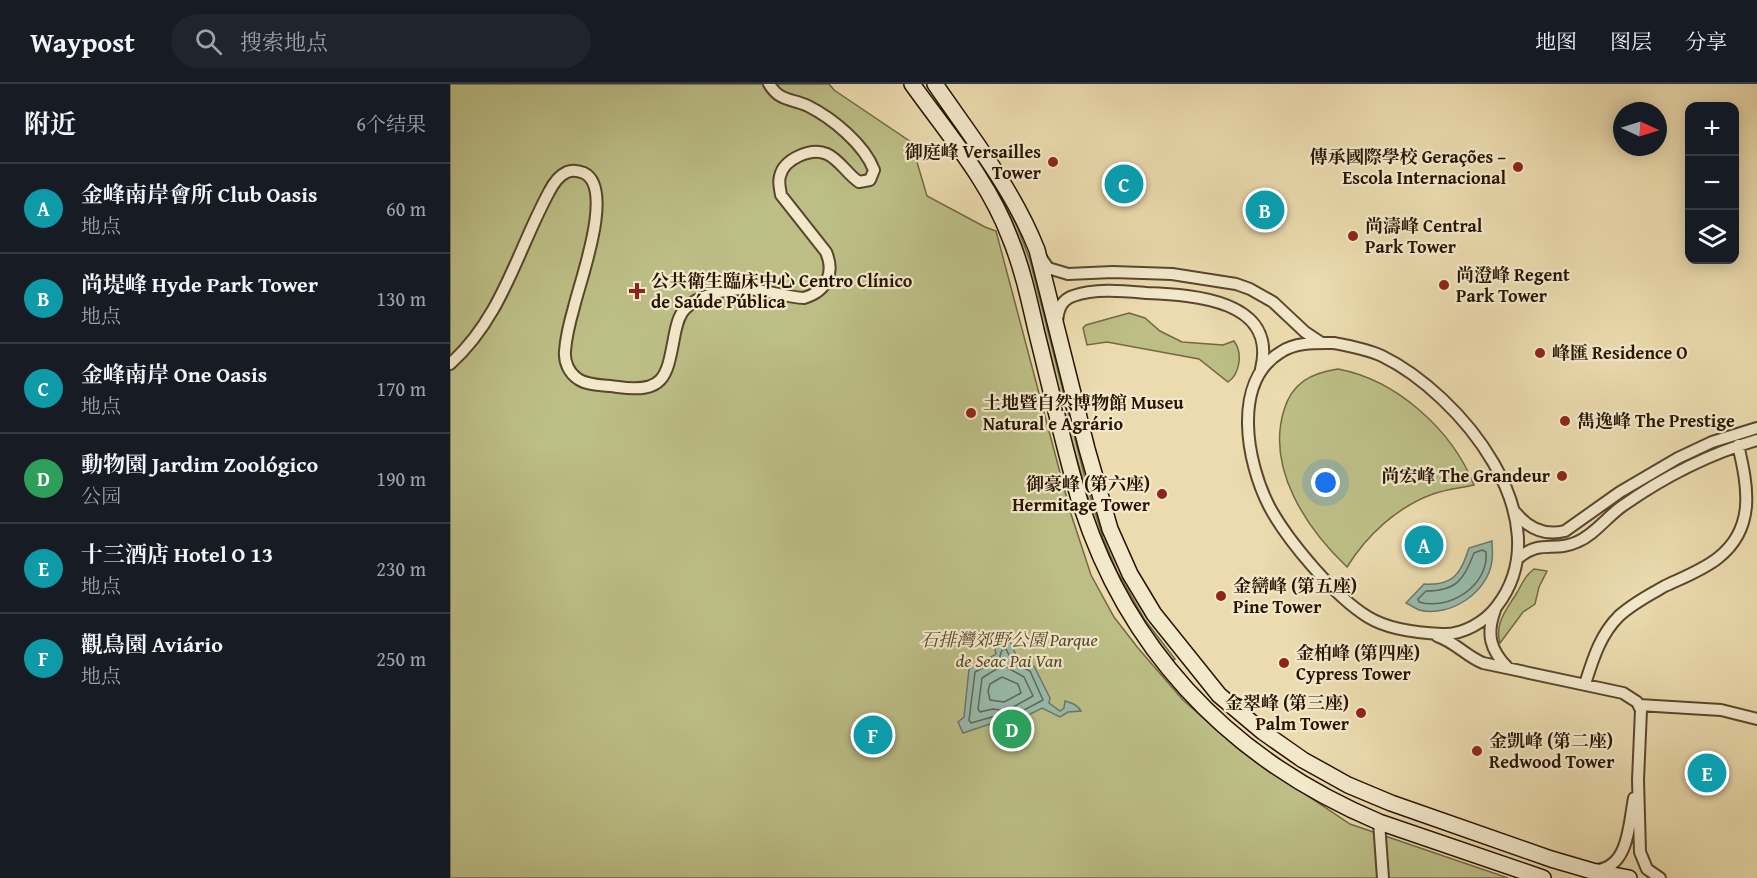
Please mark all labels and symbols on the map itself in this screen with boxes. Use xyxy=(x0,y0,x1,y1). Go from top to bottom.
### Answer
north arrow xyxy=(1613,102,1667,156)
place label: 御庭峰 Versailles Tower xyxy=(905,138,1042,186)
place label: 傳承國際學校 Gerações – Escola Internacional xyxy=(1310,143,1506,191)
marker: 御庭峰 Versailles Tower xyxy=(1046,155,1060,169)
marker: 傳承國際學校 Gerações – Escola Internacional xyxy=(1511,160,1525,174)
pin: C xyxy=(1104,162,1144,206)
pin: B xyxy=(1246,188,1284,232)
place label: 尚濤峰 Central Park Tower xyxy=(1365,212,1483,260)
marker: 尚濤峰 Central Park Tower xyxy=(1346,229,1360,243)
place label: 尚澄峰 Regent Park Tower xyxy=(1456,261,1570,309)
place label: 公共衛生臨床中心 Centro Clínico de Saúde Pública xyxy=(651,267,913,315)
marker: 尚澄峰 Regent Park Tower xyxy=(1437,278,1451,292)
marker: 公共衛生臨床中心 Centro Clínico de Saúde Pública xyxy=(628,282,646,300)
place label: 峰匯 Residence O xyxy=(1552,339,1688,366)
marker: 峰匯 Residence O xyxy=(1533,346,1547,360)
place label: 土地暨自然博物館 Museu Natural e Agrário xyxy=(983,389,1184,437)
marker: 土地暨自然博物館 Museu Natural e Agrário xyxy=(964,406,978,420)
place label: 雋逸峰 The Prestige xyxy=(1577,407,1735,434)
marker: 雋逸峰 The Prestige xyxy=(1558,414,1572,428)
place label: 尚宏峰 The Grandeur xyxy=(1381,462,1551,489)
your location xyxy=(1311,468,1340,497)
marker: 尚宏峰 The Grandeur xyxy=(1555,469,1569,483)
place label: 御豪峰 (第六座) Hermitage Tower xyxy=(1012,470,1151,518)
marker: 御豪峰 (第六座) Hermitage Tower xyxy=(1155,487,1169,501)
pin: A xyxy=(1404,522,1444,568)
place label: 金巒峰 (第五座) Pine Tower xyxy=(1233,572,1357,620)
marker: 金巒峰 (第五座) Pine Tower xyxy=(1214,589,1228,603)
park label: 石排灣郊野公園 Parque de Seac Pai Van xyxy=(920,626,1098,674)
place label: 金柏峰 (第四座) Cypress Tower xyxy=(1296,639,1420,687)
marker: 金柏峰 (第四座) Cypress Tower xyxy=(1277,656,1291,670)
place label: 金翠峰 (第三座) Palm Tower xyxy=(1225,689,1350,737)
pin: D xyxy=(992,706,1032,752)
marker: 金翠峰 (第三座) Palm Tower xyxy=(1354,706,1368,720)
pin: F xyxy=(854,712,892,758)
place label: 金凱峰 (第二座) Redwood Tower xyxy=(1489,727,1615,775)
marker: 金凱峰 (第二座) Redwood Tower xyxy=(1470,744,1484,758)
pin: E xyxy=(1688,750,1726,796)

